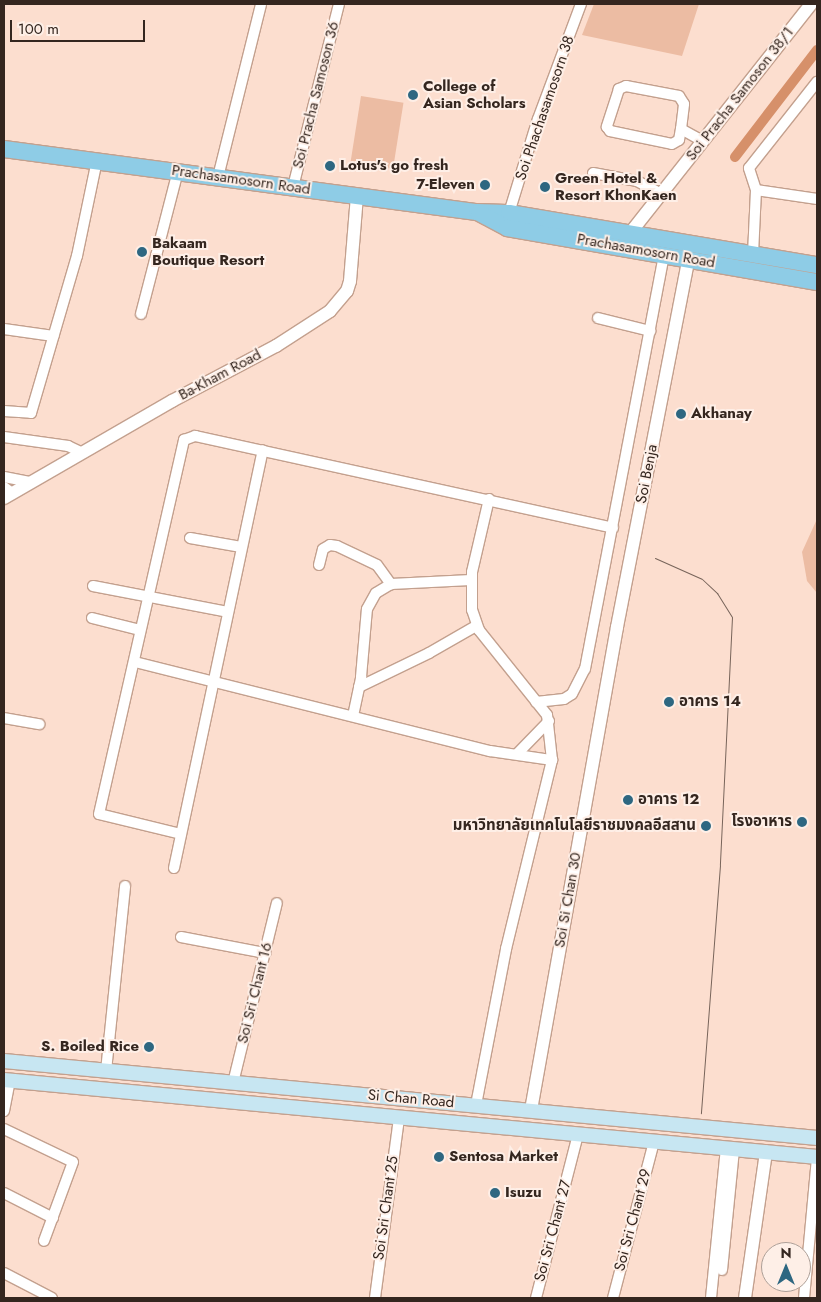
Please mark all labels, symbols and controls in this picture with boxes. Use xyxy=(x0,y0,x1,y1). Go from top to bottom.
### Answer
scale bar xyxy=(12,10,148,42)
text: 100 m xyxy=(18,18,59,40)
street label: Soi Pracha Samoson 36 xyxy=(289,20,343,170)
street label: Soi Pracha Samoson 38/1 xyxy=(682,24,798,164)
street label: Soi Phachasamosorn 38 xyxy=(512,33,578,183)
place label: College of Asian Scholars xyxy=(423,77,526,112)
marker: College of Asian Scholars xyxy=(407,89,419,101)
place label: Lotus's go fresh xyxy=(340,157,449,175)
marker: Lotus's go fresh xyxy=(324,160,336,172)
street label: Prachasamosorn Road xyxy=(171,161,311,199)
place label: Green Hotel & Resort KhonKaen xyxy=(555,169,677,204)
place label: 7-Eleven xyxy=(416,176,475,194)
marker: 7-Eleven xyxy=(479,179,491,191)
marker: Green Hotel & Resort KhonKaen xyxy=(539,181,551,193)
street label: Prachasamosorn Road xyxy=(576,230,716,272)
place label: Bakaam Boutique Resort xyxy=(152,234,264,269)
marker: Bakaam Boutique Resort xyxy=(136,246,148,258)
street label: Ba-Kham Road xyxy=(176,346,264,404)
place label: Akhanay xyxy=(691,405,752,423)
marker: Akhanay xyxy=(675,408,687,420)
street label: Soi Benja xyxy=(632,443,662,505)
place label: อาคาร 14 xyxy=(679,693,741,711)
marker: อาคาร 14 xyxy=(663,696,675,708)
place label: อาคาร 12 xyxy=(638,791,699,809)
marker: อาคาร 12 xyxy=(622,794,634,806)
place label: โรงอาหาร xyxy=(731,813,792,831)
marker: โรงอาหาร xyxy=(796,816,808,828)
place label: มหาวิทยาลัยเทคโนโลยีราชมงคลอีสสาน xyxy=(453,817,696,835)
marker: มหาวิทยาลัยเทคโนโลยีราชมงคลอีสสาน xyxy=(700,820,712,832)
street label: Soi Si Chan 30 xyxy=(551,851,585,949)
street label: Soi Sri Chant 16 xyxy=(234,941,276,1045)
place label: S. Boiled Rice xyxy=(41,1038,139,1056)
marker: S. Boiled Rice xyxy=(143,1041,155,1053)
street label: Si Chan Road xyxy=(367,1086,455,1112)
place label: Sentosa Market xyxy=(449,1148,558,1166)
marker: Sentosa Market xyxy=(433,1151,445,1163)
street label: Soi Sri Chant 25 xyxy=(370,1155,402,1261)
street label: Soi Sri Chant 29 xyxy=(611,1167,655,1273)
street label: Soi Sri Chant 27 xyxy=(531,1178,575,1284)
place label: Isuzu xyxy=(505,1184,542,1202)
marker: Isuzu xyxy=(489,1187,501,1199)
north arrow xyxy=(761,1242,811,1292)
text: N xyxy=(780,1243,792,1263)

